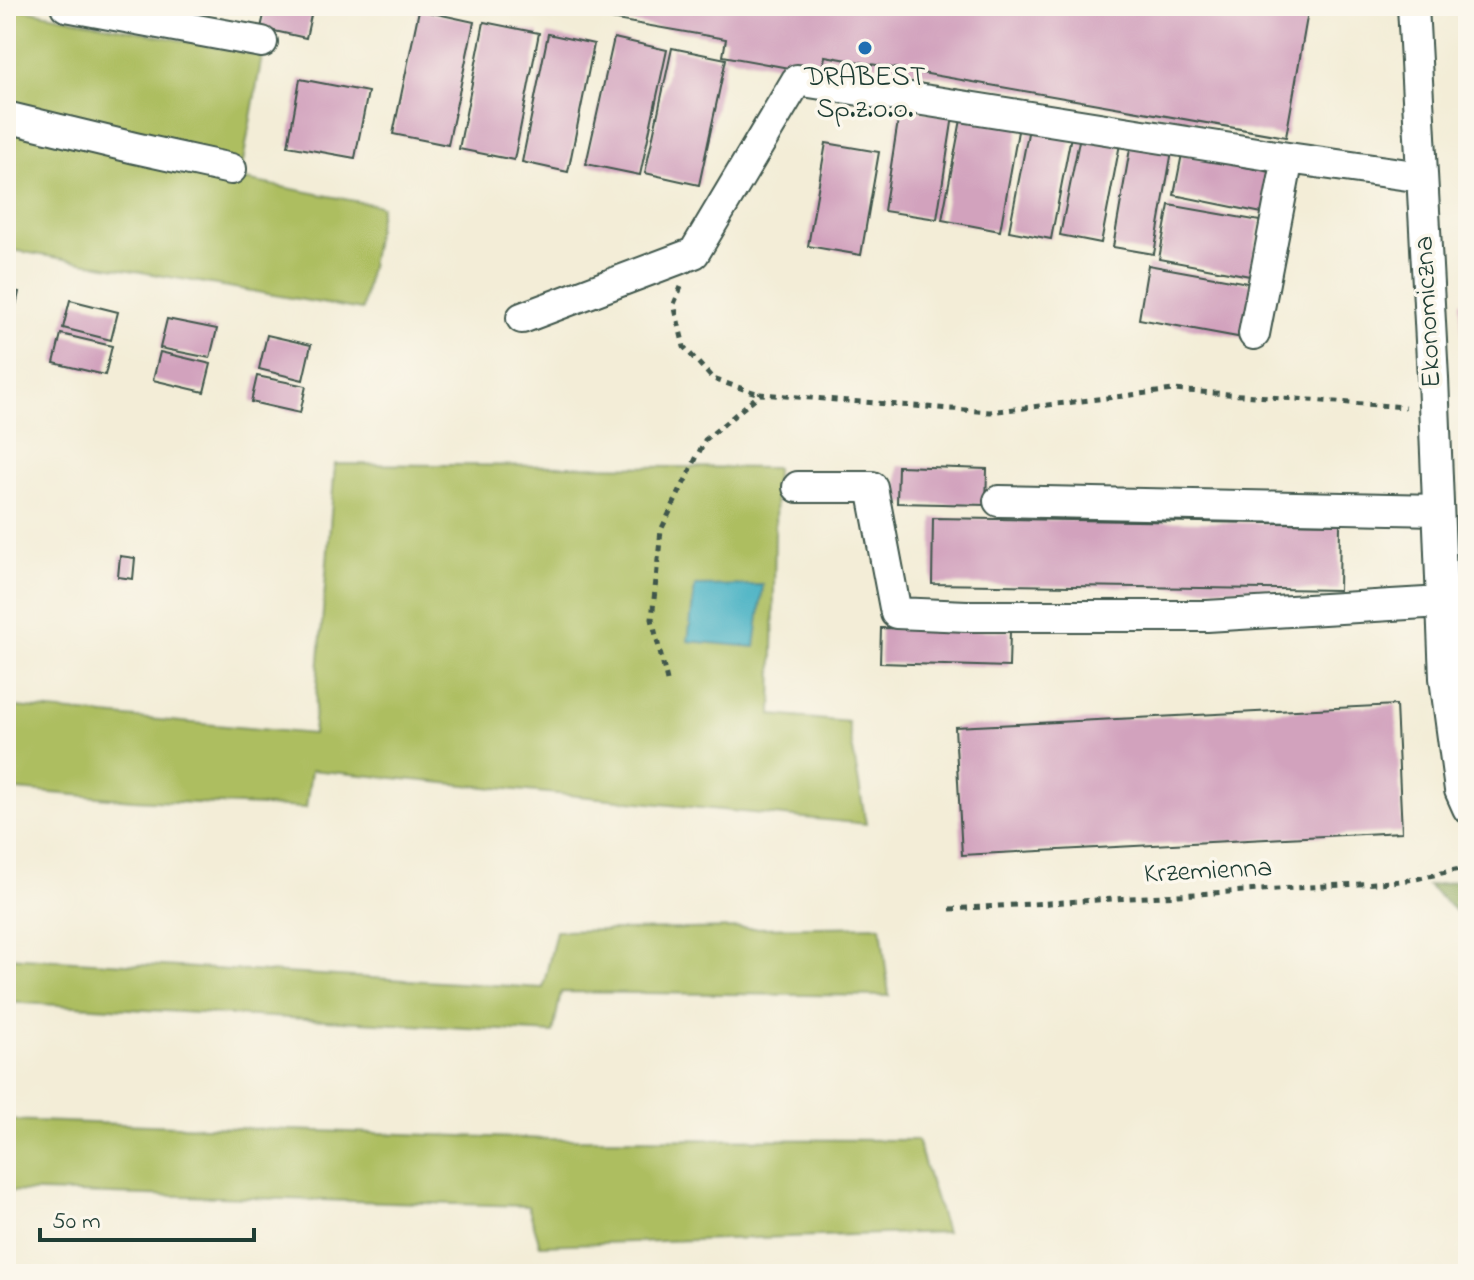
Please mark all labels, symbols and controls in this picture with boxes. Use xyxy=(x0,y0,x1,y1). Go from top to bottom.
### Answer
marker: DRABEST Sp.z.o.o. xyxy=(856,39,874,57)
place label: DRABEST Sp.z.o.o. xyxy=(803,58,926,131)
street label: Ekonomiczna xyxy=(1405,235,1453,389)
street label: Krzemienna xyxy=(1143,848,1273,896)
scale bar xyxy=(40,1192,254,1242)
text: 50 m xyxy=(52,1205,101,1240)

